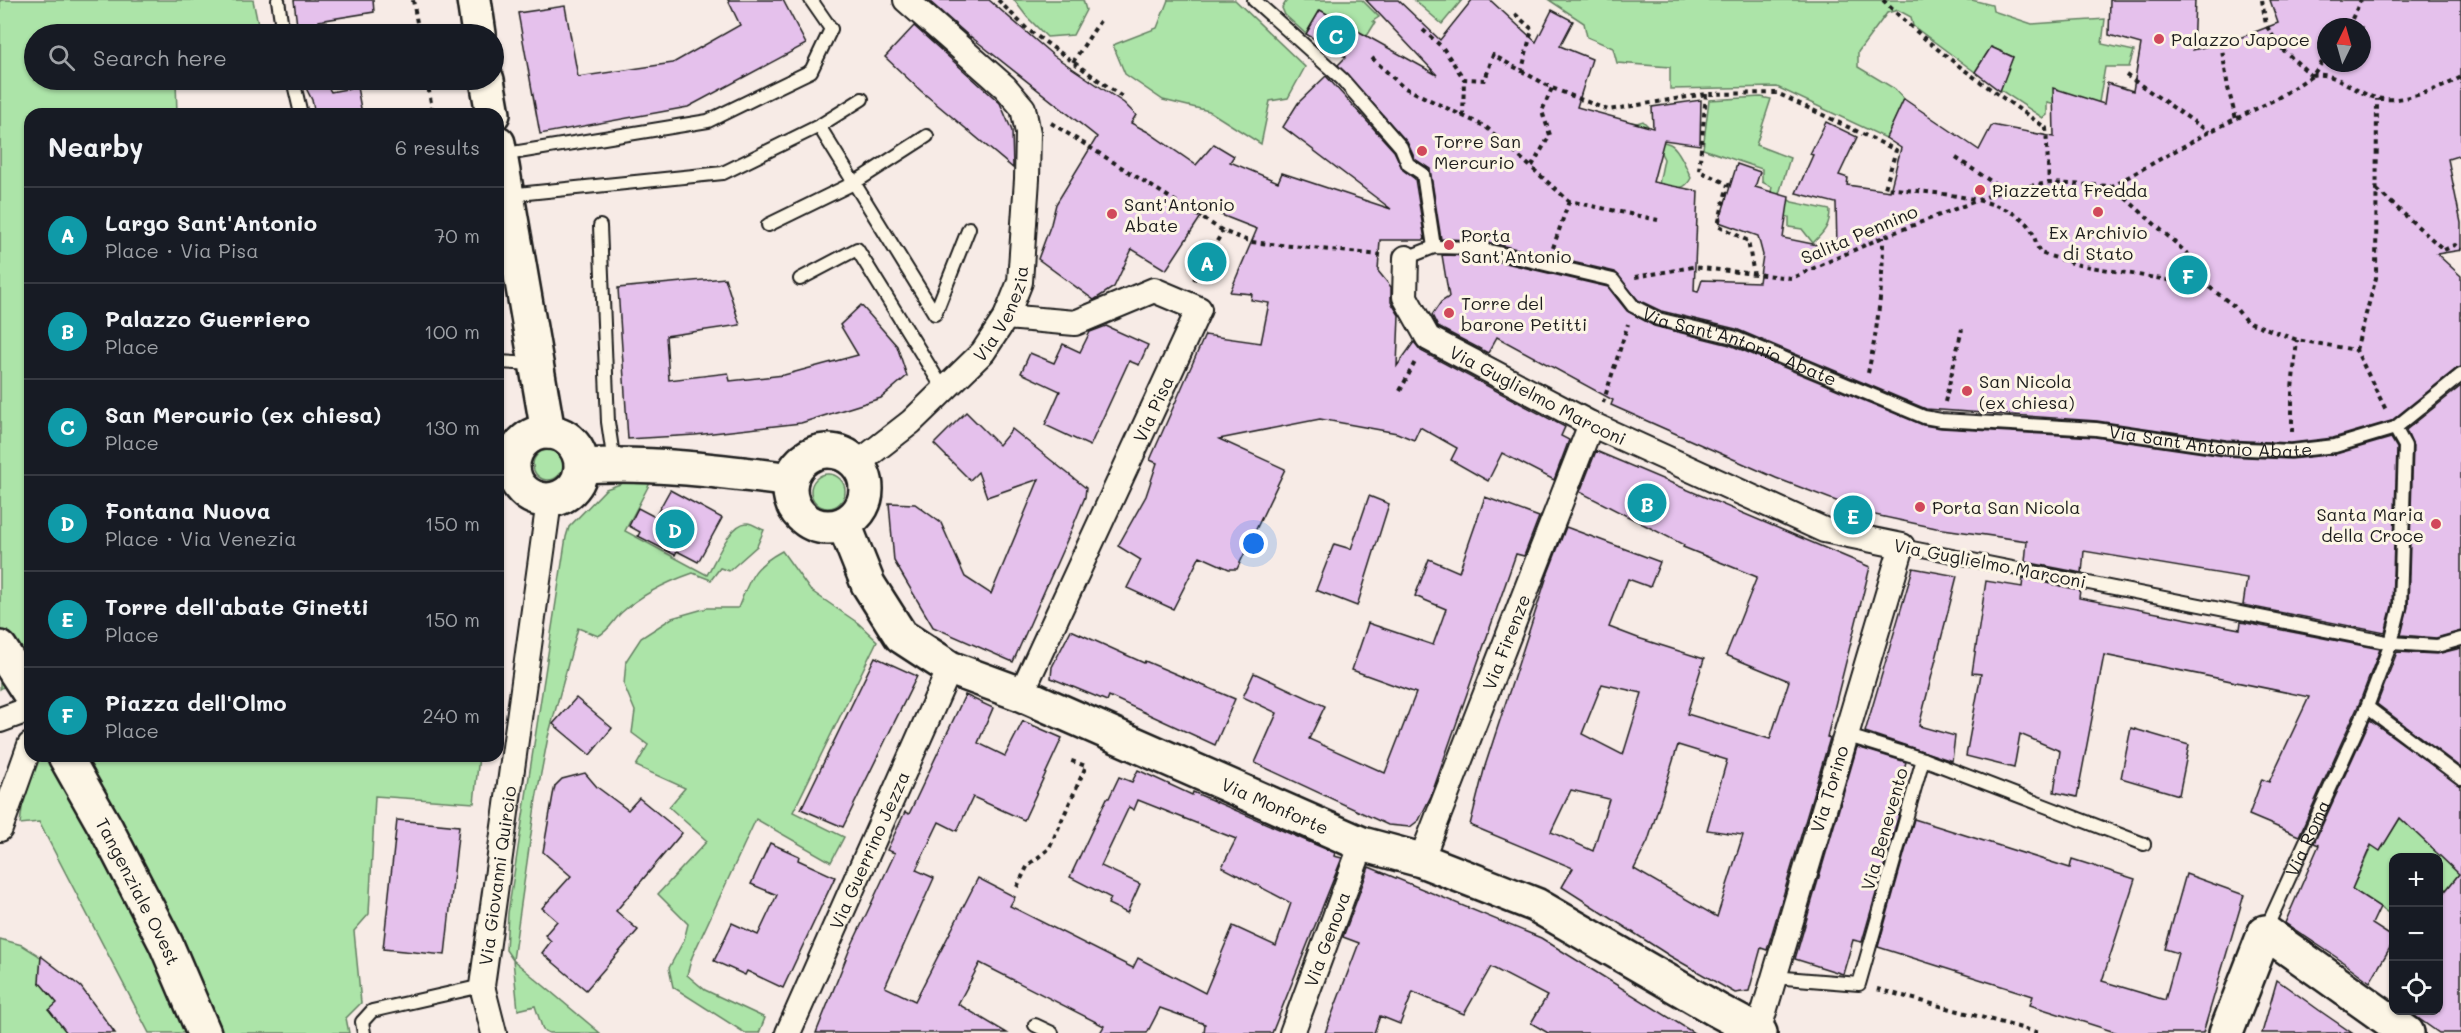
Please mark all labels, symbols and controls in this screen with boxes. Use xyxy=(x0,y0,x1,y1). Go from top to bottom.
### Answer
pin: C xyxy=(1316,12,1356,57)
north arrow xyxy=(2317,18,2371,72)
search box xyxy=(24,24,504,90)
place label: Palazzo Japoce xyxy=(2171,27,2310,51)
marker: Palazzo Japoce xyxy=(2152,32,2166,46)
icon: search xyxy=(45,41,78,74)
text: Search here xyxy=(93,43,227,72)
place label: Torre San Mercurio xyxy=(1434,129,1521,174)
text: Nearby xyxy=(48,130,143,164)
text: 6 results xyxy=(395,134,480,160)
marker: Torre San Mercurio xyxy=(1415,144,1429,158)
place label: Piazzetta Fredda xyxy=(1992,178,2148,202)
marker: Piazzetta Fredda xyxy=(1973,183,1987,197)
place label: Sant'Antonio Abate xyxy=(1124,192,1235,237)
street label: Salita Pennino xyxy=(1797,199,1921,269)
marker: Ex Archivio di Stato xyxy=(2091,205,2105,219)
marker: Sant'Antonio Abate xyxy=(1105,207,1119,221)
text: Largo Sant'Antonio xyxy=(105,208,317,237)
place label: Ex Archivio di Stato xyxy=(2049,220,2148,265)
text: A xyxy=(61,222,74,248)
text: 70 m xyxy=(434,222,480,248)
place label: Porta Sant'Antonio xyxy=(1461,223,1572,268)
text: Place · Via Pisa xyxy=(105,237,259,263)
marker: Porta Sant'Antonio xyxy=(1442,238,1456,252)
pin: A xyxy=(1188,240,1226,284)
pin: F xyxy=(2168,252,2208,298)
street label: Via Venezia xyxy=(968,265,1033,367)
place label: Torre del barone Petitti xyxy=(1461,291,1587,336)
street label: Via Sant'Antonio Abate xyxy=(1638,301,1840,391)
text: Palazzo Guerriero xyxy=(105,304,310,333)
marker: Torre del barone Petitti xyxy=(1442,306,1456,320)
text: B xyxy=(61,318,74,344)
text: 100 m xyxy=(424,318,480,344)
text: Place xyxy=(105,333,159,359)
street label: Via Guglielmo Marconi xyxy=(1446,340,1630,450)
place label: San Nicola (ex chiesa) xyxy=(1979,369,2075,414)
street label: Via Pisa xyxy=(1127,372,1179,446)
marker: San Nicola (ex chiesa) xyxy=(1960,384,1974,398)
text: San Mercurio (ex chiesa) xyxy=(105,400,381,429)
text: C xyxy=(60,414,75,440)
text: 130 m xyxy=(425,414,480,440)
street label: Via Sant'Antonio Abate xyxy=(2107,419,2314,463)
text: Place xyxy=(105,429,159,455)
pin: B xyxy=(1628,480,1666,526)
pin: E xyxy=(1834,492,1872,538)
place label: Porta San Nicola xyxy=(1932,495,2080,519)
text: Fontana Nuova xyxy=(105,496,271,525)
marker: Porta San Nicola xyxy=(1913,500,1927,514)
place label: Santa Maria della Croce xyxy=(2316,502,2424,547)
pin: D xyxy=(656,506,694,552)
text: D xyxy=(60,510,75,536)
text: 150 m xyxy=(425,510,480,536)
marker: Santa Maria della Croce xyxy=(2429,517,2443,531)
text: Place · Via Venezia xyxy=(105,525,297,551)
your location xyxy=(1239,529,1268,558)
street label: Via Guglielmo Marconi xyxy=(1892,533,2088,593)
street label: Via Firenze xyxy=(1476,591,1536,693)
text: Torre dell'abate Ginetti xyxy=(105,592,369,621)
text: E xyxy=(61,606,74,632)
text: 150 m xyxy=(425,606,480,632)
text: Place xyxy=(105,621,159,647)
text: Piazza dell'Olmo xyxy=(105,688,287,717)
text: F xyxy=(61,702,74,728)
text: 240 m xyxy=(422,702,480,728)
text: Place xyxy=(105,717,159,743)
street label: Via Torino xyxy=(1804,742,1854,836)
street label: Via Benevento xyxy=(1855,764,1913,893)
street label: Via Guerrino Jezza xyxy=(824,767,915,933)
street label: Via Monforte xyxy=(1218,772,1333,840)
street label: Via Giovanni Quircio xyxy=(473,784,522,967)
street label: Via Roma xyxy=(2279,796,2335,880)
street label: Tangenziale Ovest xyxy=(90,813,186,969)
map controls xyxy=(2389,853,2443,1015)
button: + xyxy=(2389,853,2443,907)
street label: Via Genova xyxy=(1298,888,1355,990)
button: − xyxy=(2389,907,2443,961)
button: locate xyxy=(2389,961,2443,1015)

